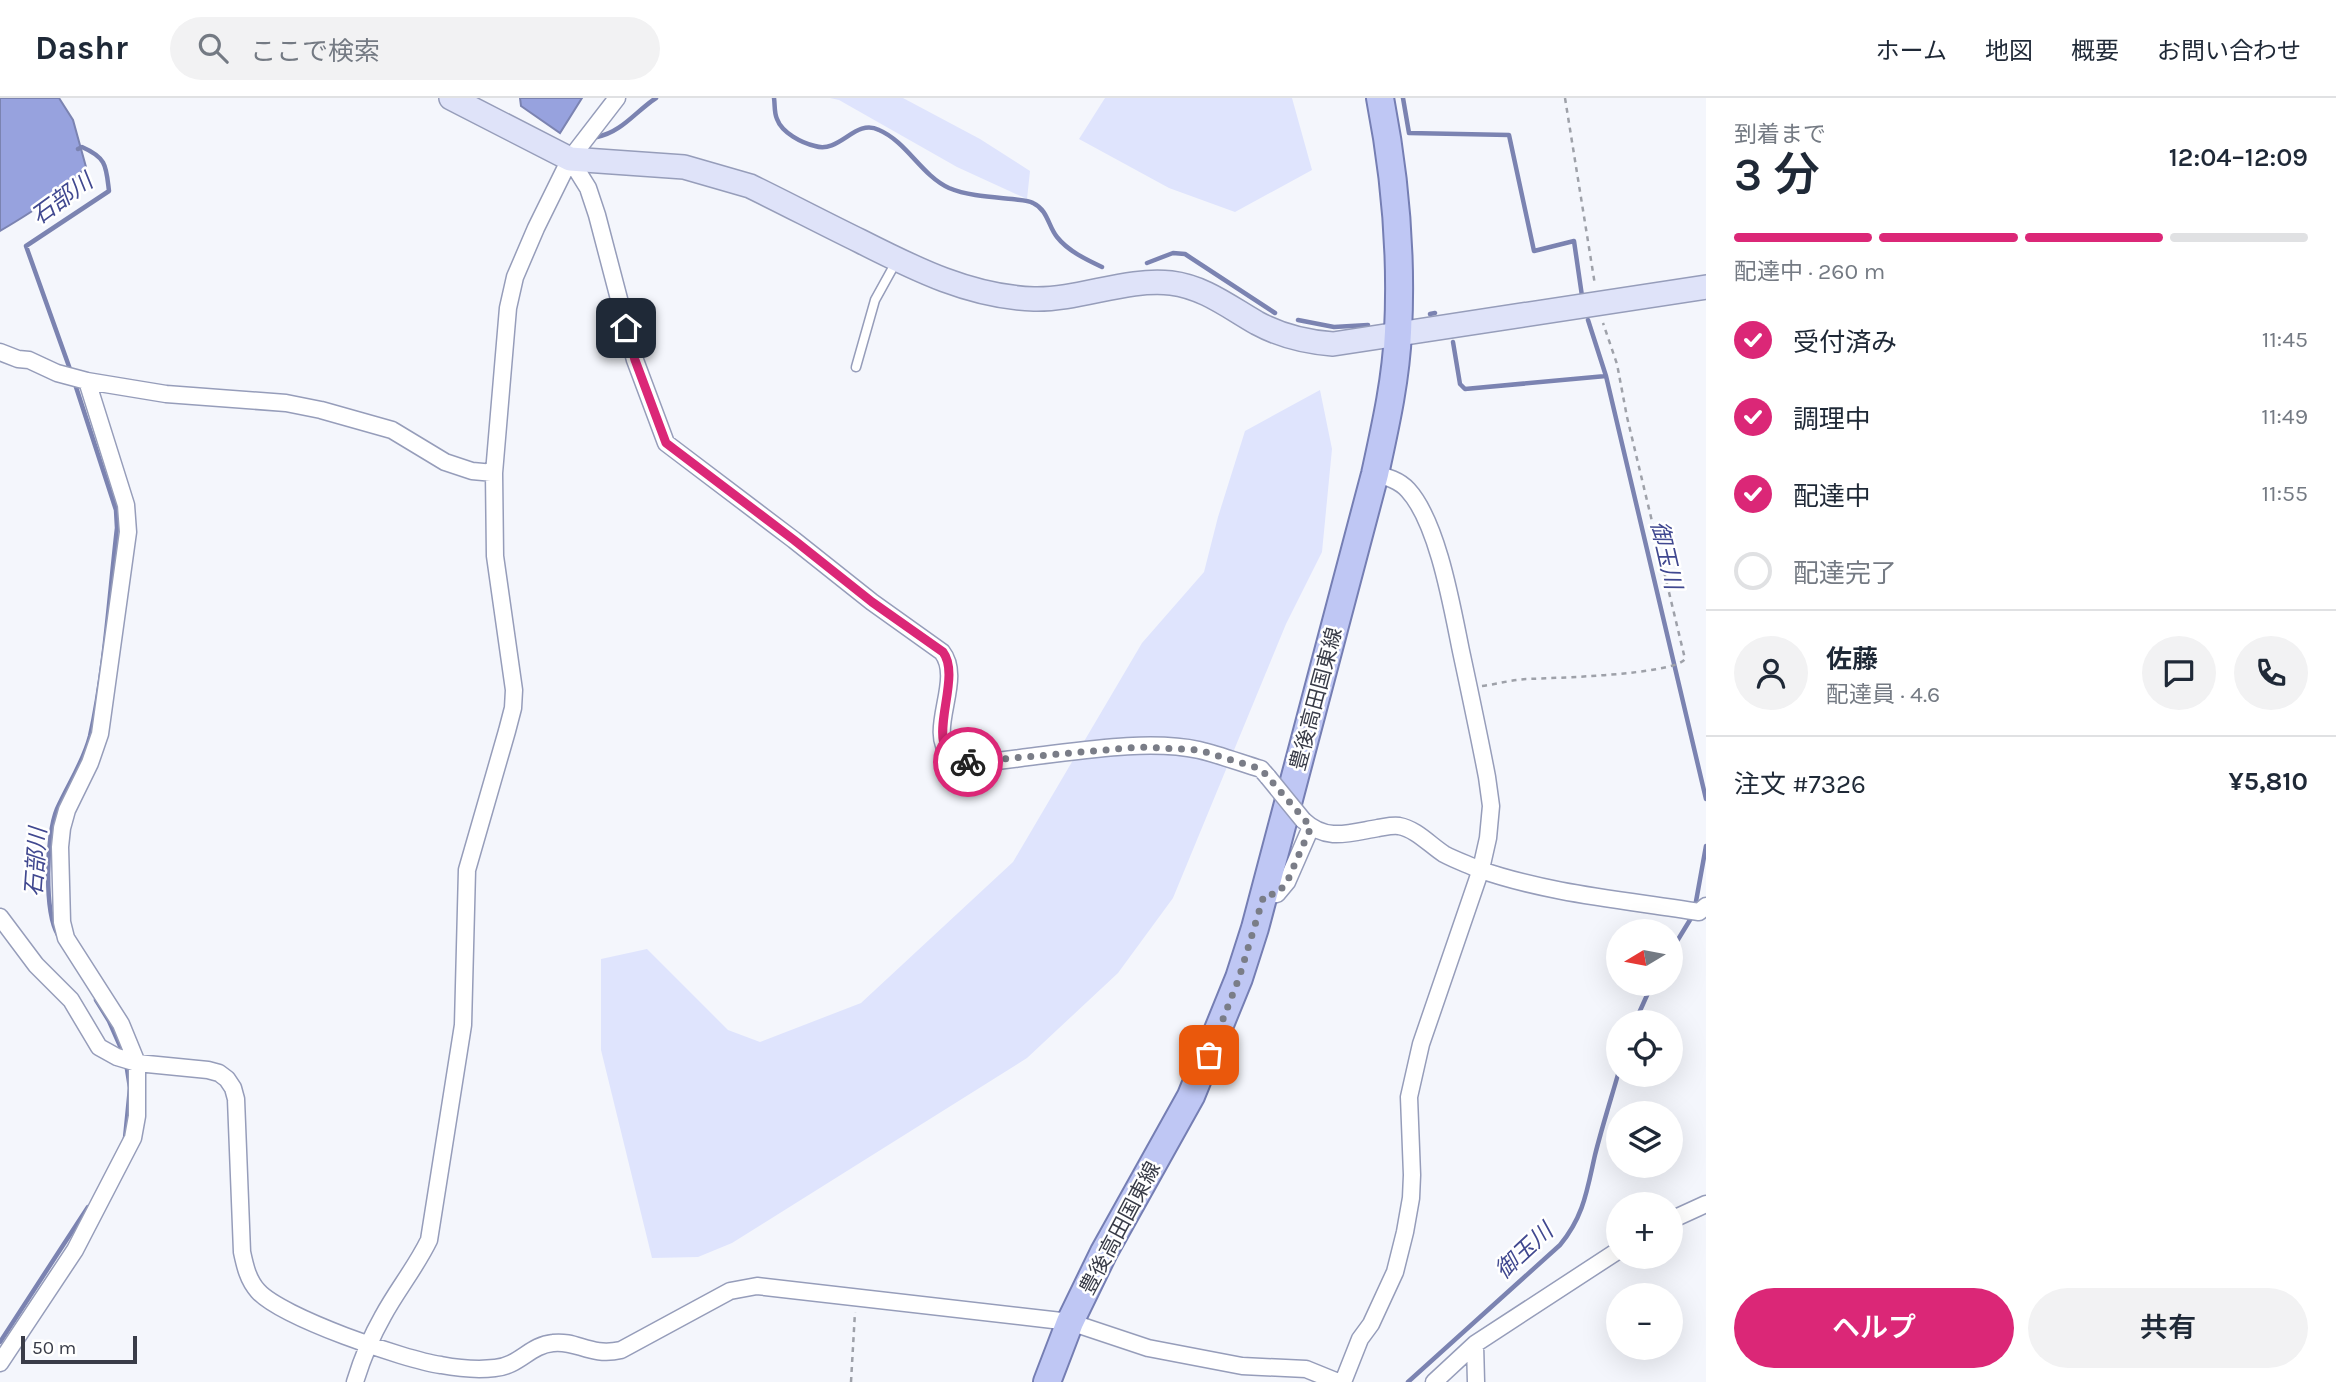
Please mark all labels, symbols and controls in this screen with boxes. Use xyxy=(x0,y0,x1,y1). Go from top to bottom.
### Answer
search box xyxy=(170,17,660,80)
text: Dashr xyxy=(35,29,128,67)
icon: search xyxy=(194,29,232,67)
text: ここで検索 xyxy=(250,36,380,67)
text: ホーム xyxy=(1876,37,1947,65)
text: 地図 xyxy=(1985,37,2033,65)
text: 概要 xyxy=(2071,37,2119,65)
text: お問い合わせ xyxy=(2157,37,2301,65)
text: 到着まで xyxy=(1734,121,1826,148)
text: 12:04–12:09 xyxy=(2169,142,2308,173)
text: 3 分 xyxy=(1734,148,1820,202)
water label: 石部川 xyxy=(26,166,100,230)
text: 配達中 · 260 m xyxy=(1734,258,1885,285)
pin xyxy=(596,298,656,358)
icon: home xyxy=(607,309,645,347)
icon: check xyxy=(1734,321,1772,359)
text: 11:45 xyxy=(2262,326,2308,353)
text: 受付済み xyxy=(1793,327,1897,358)
icon: check xyxy=(1734,398,1772,436)
text: 11:49 xyxy=(2261,403,2308,430)
text: 調理中 xyxy=(1793,404,1871,435)
icon: check xyxy=(1734,475,1772,513)
text: 11:55 xyxy=(2262,480,2308,507)
text: 配達中 xyxy=(1793,481,1871,512)
water label: 御玉川 xyxy=(1645,518,1688,595)
text: 配達完了 xyxy=(1793,558,1897,589)
street label: 豊後高田国東線 xyxy=(1285,625,1347,773)
button: person xyxy=(1734,636,1808,710)
button: chat xyxy=(2142,636,2216,710)
button: phone xyxy=(2234,636,2308,710)
text: 佐藤 xyxy=(1826,644,1878,675)
text: 配達員 · 4.6 xyxy=(1826,681,1940,708)
courier xyxy=(933,727,1003,797)
icon: bike xyxy=(949,743,987,781)
text: ¥5,810 xyxy=(2229,766,2308,797)
text: 注文 #7326 xyxy=(1734,769,1866,800)
water label: 石部川 xyxy=(20,824,52,897)
north arrow xyxy=(1606,919,1684,996)
map controls xyxy=(1606,919,1683,1360)
button: locate xyxy=(1606,1010,1683,1087)
pin xyxy=(1179,1025,1239,1085)
icon: bag xyxy=(1190,1036,1228,1074)
button: layers xyxy=(1606,1101,1683,1178)
street label: 豊後高田国東線 xyxy=(1075,1157,1165,1299)
button: + xyxy=(1606,1192,1683,1269)
water label: 御玉川 xyxy=(1490,1216,1561,1284)
button: − xyxy=(1606,1283,1683,1360)
button: ヘルプ xyxy=(1734,1288,2014,1368)
button: 共有 xyxy=(2028,1288,2308,1368)
scale bar xyxy=(21,1333,136,1365)
text: 50 m xyxy=(32,1337,76,1359)

